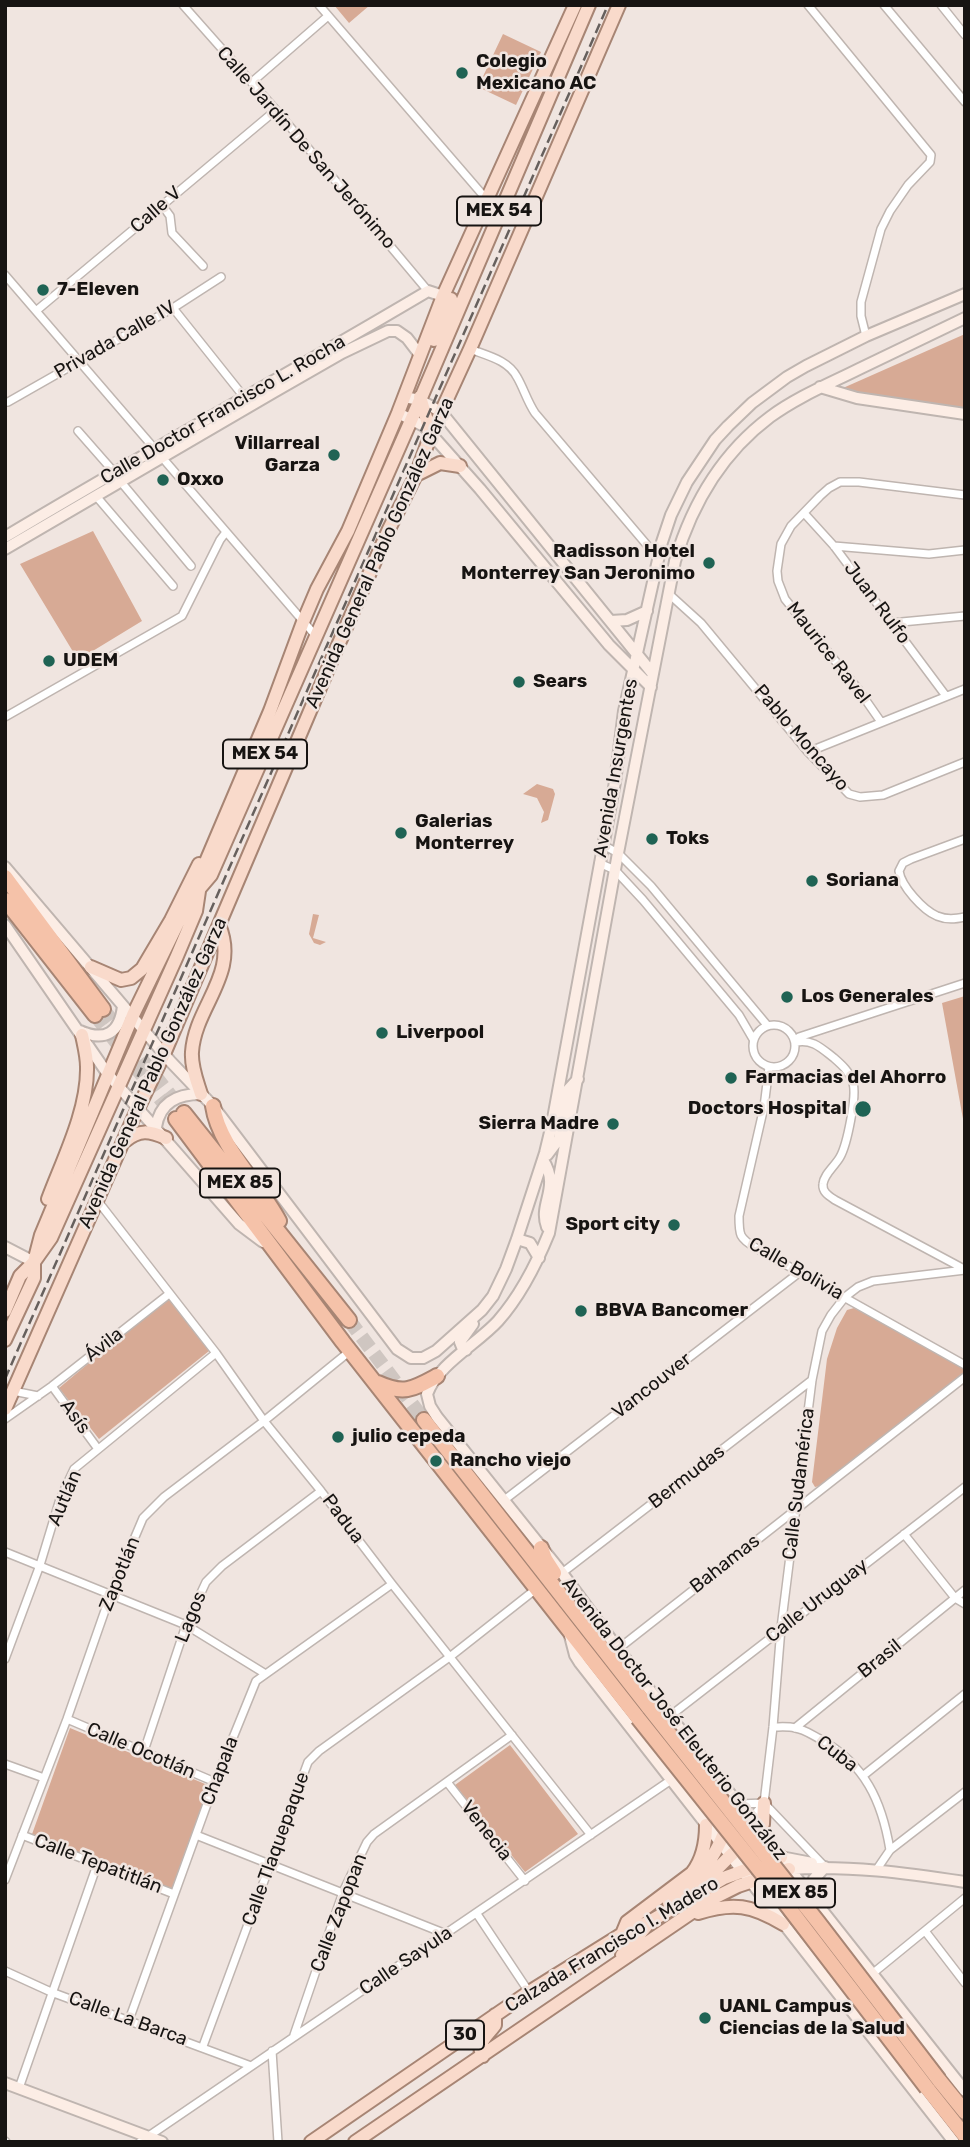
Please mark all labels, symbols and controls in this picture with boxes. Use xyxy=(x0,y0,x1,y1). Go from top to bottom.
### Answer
street label: Calle Jardín De San Jerónimo xyxy=(212,42,400,254)
place label: Colegio Mexicano AC xyxy=(476,51,596,95)
marker: Colegio Mexicano AC xyxy=(454,65,470,81)
street label: Calle V xyxy=(126,182,186,238)
road number: MEX 54 xyxy=(457,196,541,226)
place label: 7-Eleven xyxy=(57,279,139,301)
marker: 7-Eleven xyxy=(35,282,51,298)
street label: Privada Calle IV xyxy=(50,296,180,384)
street label: Calle Doctor Francisco L. Rocha xyxy=(96,330,350,490)
street label: Avenida General Pablo González Garza xyxy=(301,394,459,712)
place label: Villarreal Garza xyxy=(234,433,320,477)
marker: Villarreal Garza xyxy=(326,447,342,463)
place label: Oxxo xyxy=(177,469,224,491)
marker: Oxxo xyxy=(155,472,171,488)
place label: Radisson Hotel Monterrey San Jeronimo xyxy=(461,541,695,585)
marker: Radisson Hotel Monterrey San Jeronimo xyxy=(701,555,717,571)
street label: Juan Rulfo xyxy=(839,558,915,648)
street label: Maurice Ravel xyxy=(781,598,875,708)
place label: UDEM xyxy=(63,650,118,672)
marker: UDEM xyxy=(41,653,57,669)
place label: Sears xyxy=(533,671,587,693)
marker: Sears xyxy=(511,674,527,690)
street label: Avenida Insurgentes xyxy=(589,677,643,859)
street label: Pablo Moncayo xyxy=(749,680,853,796)
road number: MEX 54 xyxy=(223,740,307,768)
place label: Galerias Monterrey xyxy=(415,811,514,855)
marker: Galerias Monterrey xyxy=(393,825,409,841)
place label: Toks xyxy=(666,828,709,850)
marker: Toks xyxy=(644,831,660,847)
place label: Soriana xyxy=(826,870,899,892)
marker: Soriana xyxy=(804,873,820,889)
street label: Avenida General Pablo González Garza xyxy=(74,914,232,1232)
place label: Los Generales xyxy=(801,986,934,1008)
marker: Los Generales xyxy=(779,989,795,1005)
place label: Liverpool xyxy=(396,1022,484,1044)
marker: Liverpool xyxy=(374,1025,390,1041)
place label: Farmacias del Ahorro xyxy=(745,1067,946,1089)
marker: Farmacias del Ahorro xyxy=(723,1070,739,1086)
place label: Doctors Hospital xyxy=(688,1098,847,1120)
marker: Doctors Hospital xyxy=(853,1099,873,1119)
place label: Sierra Madre xyxy=(479,1113,599,1135)
marker: Sierra Madre xyxy=(605,1116,621,1132)
road number: MEX 85 xyxy=(200,1168,280,1198)
place label: Sport city xyxy=(565,1214,660,1236)
marker: Sport city xyxy=(666,1217,682,1233)
street label: Calle Bolivia xyxy=(744,1233,848,1305)
place label: BBVA Bancomer xyxy=(595,1300,748,1322)
marker: BBVA Bancomer xyxy=(573,1303,589,1319)
street label: Ávila xyxy=(80,1323,128,1367)
street label: Vancouver xyxy=(608,1348,696,1424)
street label: Asís xyxy=(55,1395,95,1439)
street label: Calle Sudamérica xyxy=(778,1407,820,1561)
place label: julio cepeda xyxy=(352,1426,465,1448)
marker: julio cepeda xyxy=(330,1429,346,1445)
street label: Bermudas xyxy=(644,1440,730,1514)
place label: Rancho viejo xyxy=(450,1450,571,1472)
marker: Rancho viejo xyxy=(428,1453,444,1469)
street label: Autlán xyxy=(43,1467,87,1529)
street label: Padua xyxy=(317,1490,369,1548)
street label: Bahamas xyxy=(686,1530,764,1598)
street label: Zapotlán xyxy=(95,1534,145,1614)
street label: Calle Uruguay xyxy=(761,1554,873,1648)
street label: Avenida Doctor José Eleuterio González xyxy=(557,1573,791,1865)
street label: Lagos xyxy=(170,1588,212,1646)
street label: Brasil xyxy=(854,1635,906,1683)
street label: Calle Ocotlán xyxy=(83,1718,199,1784)
street label: Cuba xyxy=(812,1731,862,1777)
street label: Chapala xyxy=(197,1733,243,1809)
street label: Calle Tlaquepaque xyxy=(238,1769,314,1929)
street label: Venecia xyxy=(456,1796,516,1866)
street label: Calle Tepatitlán xyxy=(31,1829,165,1899)
street label: Calle Zapopan xyxy=(306,1851,372,1975)
street label: Calzada Francisco I. Madero xyxy=(501,1872,723,2018)
road number: MEX 85 xyxy=(755,1879,835,1908)
street label: Calle Sayula xyxy=(355,1922,457,2000)
street label: Calle La Barca xyxy=(66,1987,190,2051)
place label: UANL Campus Ciencias de la Salud xyxy=(719,1996,905,2040)
marker: UANL Campus Ciencias de la Salud xyxy=(697,2010,713,2026)
road number: 30 xyxy=(446,2021,484,2050)

